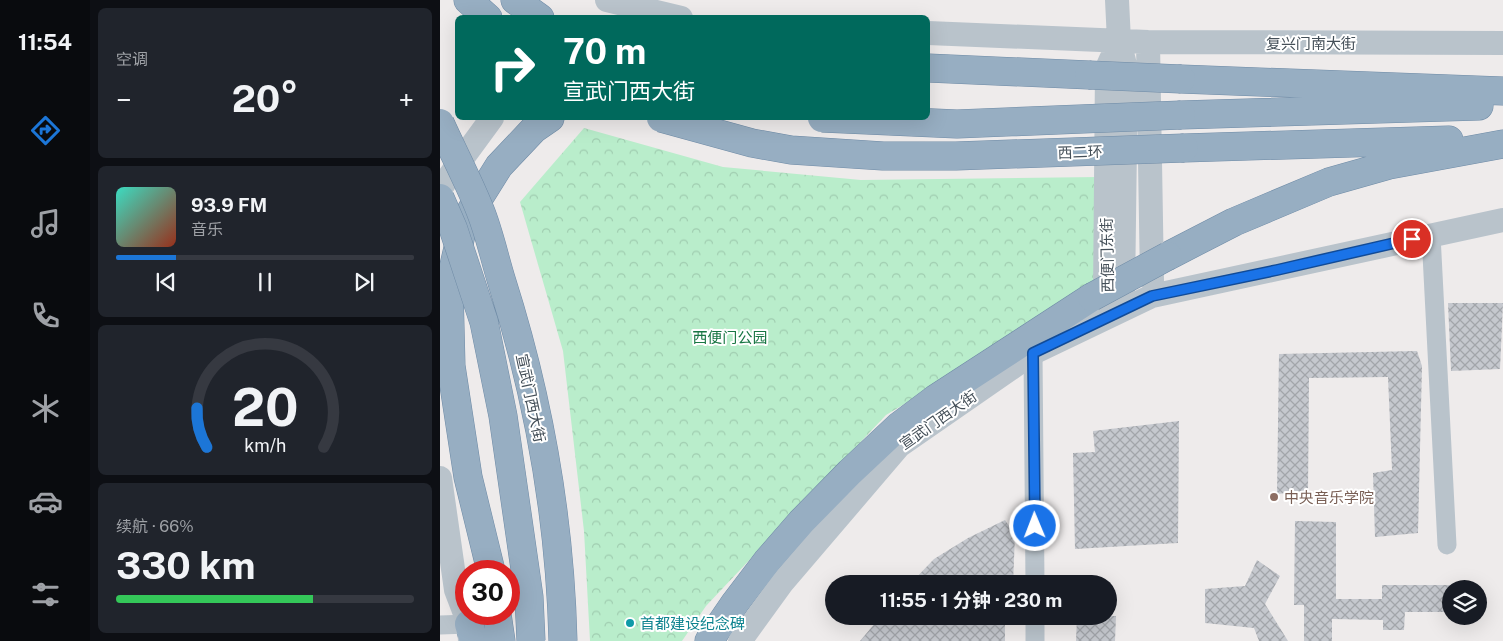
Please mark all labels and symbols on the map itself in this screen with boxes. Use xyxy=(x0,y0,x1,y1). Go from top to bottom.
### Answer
street label: 复兴门南大街 xyxy=(1266,35,1356,52)
street label: 西二环 xyxy=(1057,143,1103,161)
street label: 西便门东街 xyxy=(1098,217,1116,293)
pin xyxy=(1391,218,1433,260)
park label: 西便门公园 xyxy=(692,329,768,346)
street label: 宣武门西大街 xyxy=(513,352,549,444)
street label: 宣武门西大街 xyxy=(896,387,980,453)
place label: 中央音乐学院 xyxy=(1284,489,1374,506)
marker: 中央音乐学院 xyxy=(1268,491,1280,503)
position arrow xyxy=(1008,499,1060,551)
speed limit sign: 30 xyxy=(455,560,520,625)
place label: 首都建设纪念碑 xyxy=(640,615,745,632)
marker: 首都建设纪念碑 xyxy=(624,617,636,629)

